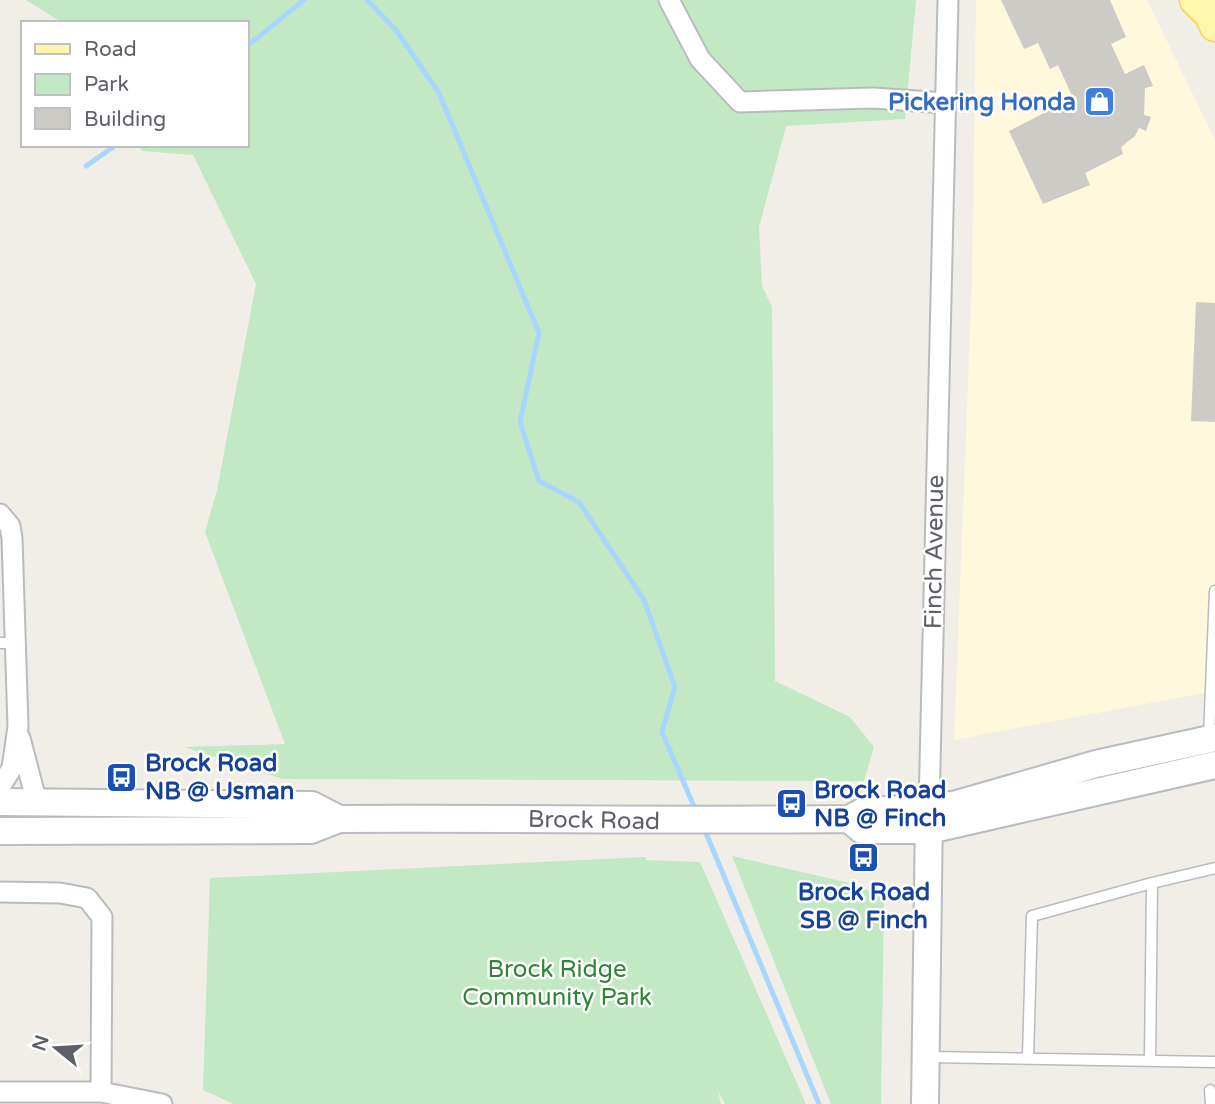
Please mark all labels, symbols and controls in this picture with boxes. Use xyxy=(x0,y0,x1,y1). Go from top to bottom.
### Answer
legend xyxy=(21,21,248,147)
text: Road xyxy=(84,37,137,62)
text: Park xyxy=(84,72,129,97)
shop icon: Pickering Honda xyxy=(1082,85,1116,119)
place label: Pickering Honda xyxy=(888,88,1076,117)
text: Building xyxy=(84,107,166,132)
street label: Finch Avenue xyxy=(919,475,950,629)
place label: Brock Road NB @ Usman xyxy=(145,749,294,806)
bus stop icon: Brock Road NB @ Usman xyxy=(105,760,139,794)
place label: Brock Road NB @ Finch xyxy=(814,776,946,833)
bus stop icon: Brock Road NB @ Finch xyxy=(774,787,808,821)
street label: Brock Road xyxy=(528,805,660,836)
bus stop icon: Brock Road SB @ Finch xyxy=(847,841,881,875)
place label: Brock Road SB @ Finch xyxy=(798,878,930,935)
park label: Brock Ridge Community Park xyxy=(462,955,652,1012)
north arrow xyxy=(21,1013,91,1083)
text: N xyxy=(28,1032,54,1054)

